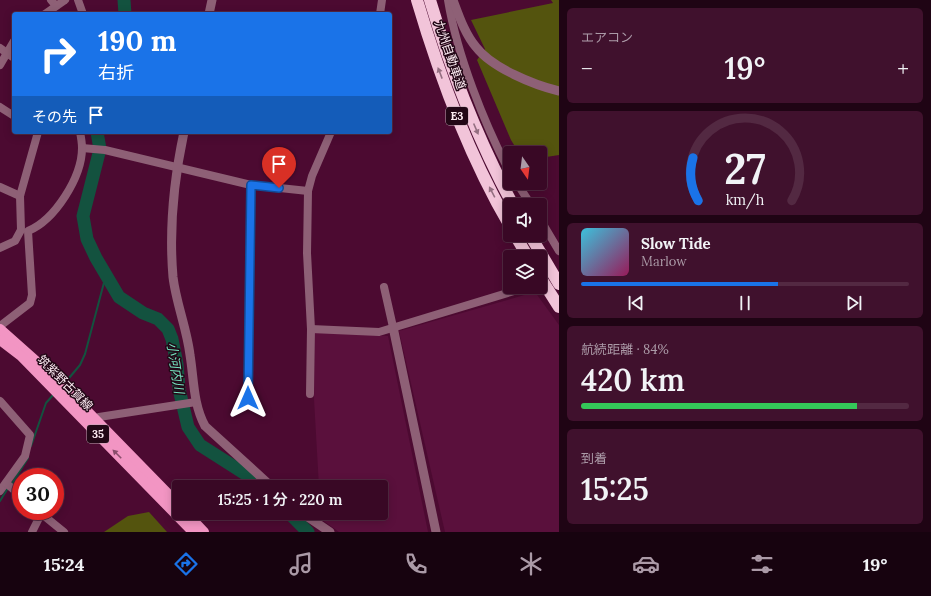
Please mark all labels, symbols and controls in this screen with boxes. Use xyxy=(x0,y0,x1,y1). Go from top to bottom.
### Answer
street label: 九州自動車道 xyxy=(432,18,469,91)
text: 190 m xyxy=(98,23,176,59)
icon: right xyxy=(32,28,84,80)
text: エアコン xyxy=(581,29,633,46)
text: 19° xyxy=(725,49,765,87)
text: − xyxy=(581,54,593,82)
text: + xyxy=(897,54,909,82)
text: 右折 xyxy=(98,61,134,84)
one-way arrow xyxy=(437,66,443,78)
icon: arrive xyxy=(85,104,107,126)
text: その先 xyxy=(32,107,77,126)
road number: E3 xyxy=(446,107,468,125)
one-way arrow xyxy=(473,123,479,134)
text: 27 xyxy=(724,142,766,195)
north arrow xyxy=(503,146,547,190)
map controls xyxy=(503,146,547,294)
pin xyxy=(262,147,296,188)
icon: arrive xyxy=(268,153,290,175)
one-way arrow xyxy=(489,186,495,198)
text: km/h xyxy=(726,191,765,210)
button: sound xyxy=(503,198,547,242)
text: Slow Tide xyxy=(641,234,711,253)
button: layers xyxy=(503,250,547,294)
text: Marlow xyxy=(641,253,687,270)
icon: previous xyxy=(625,292,647,314)
icon: pause xyxy=(734,292,756,314)
icon: next xyxy=(843,292,865,314)
water label: 小河内川 xyxy=(163,341,188,397)
text: 航続距離 · 84% xyxy=(581,341,669,358)
street label: 筑紫野古賀線 xyxy=(35,352,96,413)
text: 420 km xyxy=(581,361,685,399)
position arrow xyxy=(227,377,269,419)
road number: 35 xyxy=(87,425,109,443)
one-way arrow xyxy=(113,449,122,459)
text: 到着 xyxy=(581,450,607,467)
speed limit sign: 30 xyxy=(12,468,64,520)
text: 15:25 xyxy=(581,470,649,508)
text: 15:25 · 1 分 · 220 m xyxy=(218,490,342,509)
icon: directions xyxy=(172,550,200,578)
icon: music xyxy=(287,550,315,578)
icon: phone xyxy=(402,550,430,578)
icon: climate xyxy=(517,550,545,578)
icon: car xyxy=(632,550,660,578)
icon: filters xyxy=(748,550,776,578)
text: 15:24 xyxy=(44,553,85,576)
text: 19° xyxy=(863,553,887,576)

